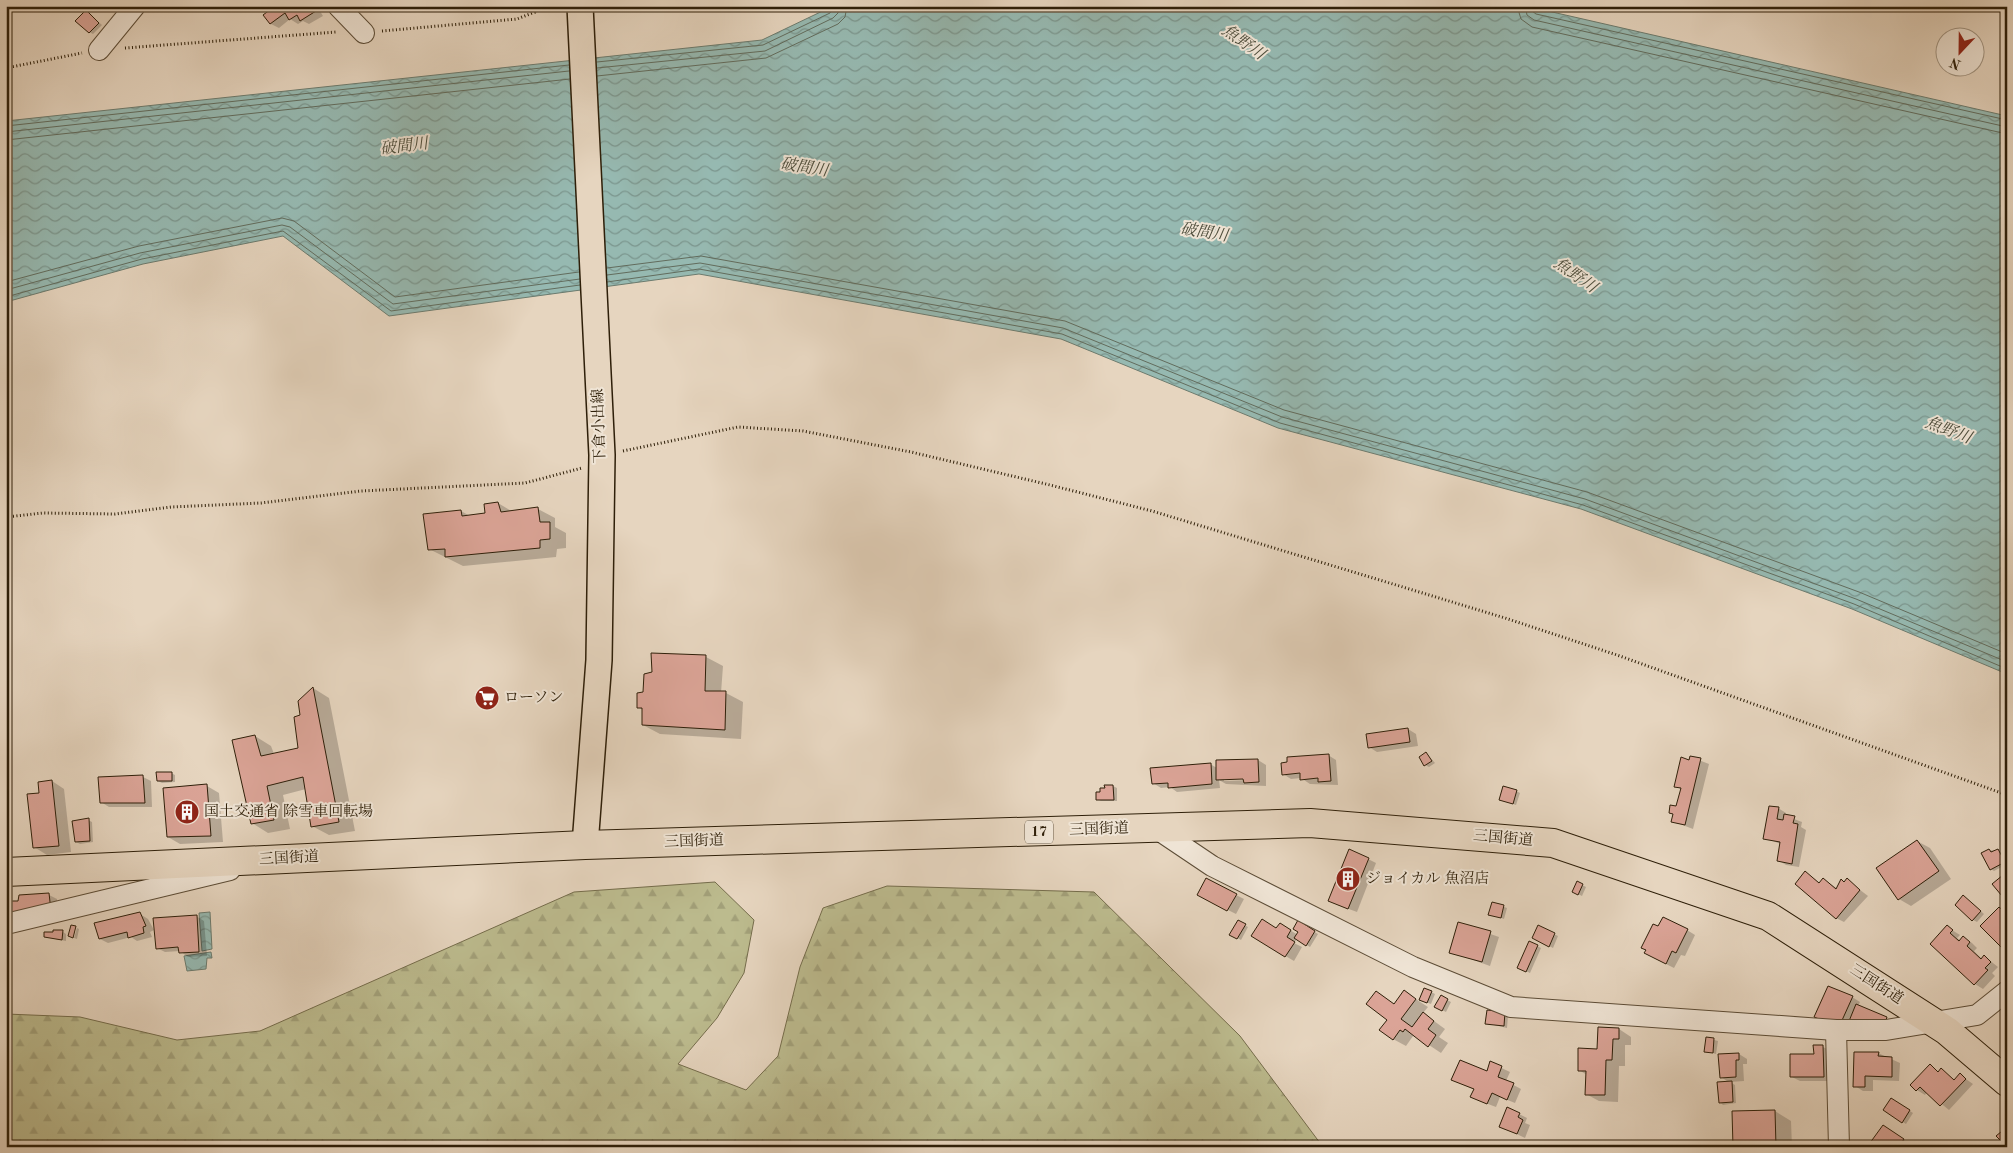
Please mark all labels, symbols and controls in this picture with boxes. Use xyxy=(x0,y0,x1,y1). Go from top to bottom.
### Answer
water label: 魚野川 xyxy=(1219,21,1270,64)
north arrow xyxy=(1936,28,1986,78)
text: N xyxy=(1948,55,1963,72)
water label: 破間川 xyxy=(379,134,431,158)
water label: 破間川 xyxy=(779,154,831,180)
water label: 破間川 xyxy=(1179,219,1231,245)
water label: 魚野川 xyxy=(1551,254,1602,297)
street label: 下倉小出線 xyxy=(589,388,609,464)
water label: 魚野川 xyxy=(1923,413,1976,448)
supermarket icon: ローソン xyxy=(474,685,500,711)
place label: ローソン xyxy=(504,691,563,706)
building icon: 国土交通省 除雪車回転場 xyxy=(174,799,200,825)
place label: 国土交通省 除雪車回転場 xyxy=(204,803,373,820)
street label: 三国街道 xyxy=(1069,819,1129,839)
road number: 17 xyxy=(1025,820,1053,844)
street label: 三国街道 xyxy=(1472,827,1534,849)
street label: 三国街道 xyxy=(664,831,724,851)
street label: 三国街道 xyxy=(259,848,319,868)
building icon: ジョイカル 魚沼店 xyxy=(1335,866,1361,892)
place label: ジョイカル 魚沼店 xyxy=(1366,870,1489,887)
street label: 三国街道 xyxy=(1847,961,1906,1008)

